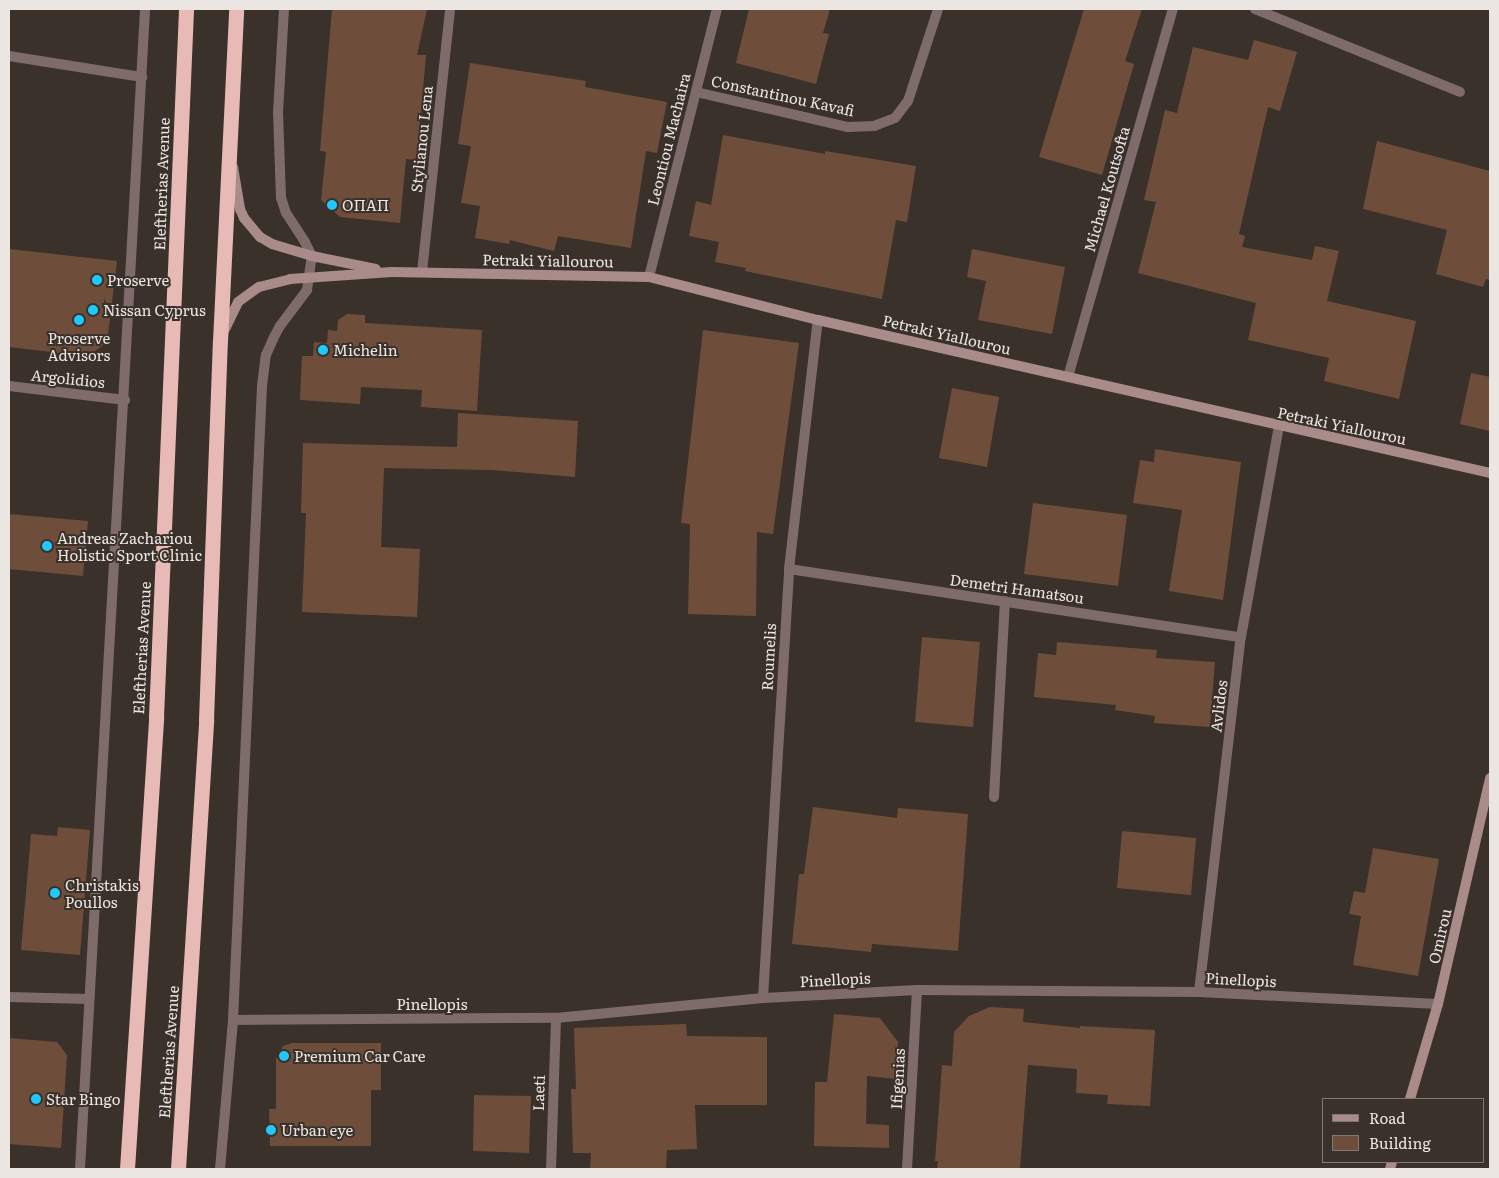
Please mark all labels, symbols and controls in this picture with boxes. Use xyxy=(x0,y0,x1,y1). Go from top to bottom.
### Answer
street label: Leontiou Machaira xyxy=(643,71,693,207)
street label: Constantinou Kavafi xyxy=(710,71,856,119)
street label: Stylianou Lena xyxy=(406,85,436,193)
street label: Eleftherias Avenue xyxy=(150,117,172,251)
street label: Michael Koutsofta xyxy=(1079,124,1133,254)
place label: ΟΠΑΠ xyxy=(342,196,389,214)
marker: ΟΠΑΠ xyxy=(326,199,338,211)
street label: Petraki Yiallourou xyxy=(482,250,614,270)
place label: Proserve xyxy=(107,271,169,289)
marker: Proserve xyxy=(91,274,103,286)
place label: Nissan Cyprus xyxy=(103,301,206,319)
marker: Nissan Cyprus xyxy=(87,304,99,316)
street label: Petraki Yiallourou xyxy=(881,310,1013,358)
marker: Proserve Advisors xyxy=(73,314,85,326)
place label: Proserve Advisors xyxy=(48,328,110,363)
place label: Michelin xyxy=(333,341,398,359)
marker: Michelin xyxy=(317,344,329,356)
street label: Argolidios xyxy=(30,365,106,391)
street label: Petraki Yiallourou xyxy=(1276,403,1408,447)
place label: Andreas Zachariou Holistic Sport Clinic xyxy=(57,528,202,563)
marker: Andreas Zachariou Holistic Sport Clinic xyxy=(41,540,53,552)
street label: Demetri Hamatsou xyxy=(949,570,1085,606)
street label: Eleftherias Avenue xyxy=(129,581,153,715)
street label: Roumelis xyxy=(757,623,779,691)
street label: Avlidos xyxy=(1206,679,1230,733)
place label: Christakis Poullos xyxy=(65,875,139,910)
marker: Christakis Poullos xyxy=(49,887,61,899)
street label: Omirou xyxy=(1424,907,1454,965)
street label: Pinellopis xyxy=(799,968,871,990)
street label: Pinellopis xyxy=(1205,968,1277,990)
street label: Eleftherias Avenue xyxy=(154,985,182,1119)
street label: Pinellopis xyxy=(397,995,467,1013)
place label: Premium Car Care xyxy=(294,1047,426,1065)
street label: Ifigenias xyxy=(886,1048,908,1110)
marker: Premium Car Care xyxy=(278,1050,290,1062)
street label: Laeti xyxy=(528,1075,548,1111)
place label: Star Bingo xyxy=(46,1090,120,1108)
marker: Star Bingo xyxy=(30,1093,42,1105)
legend xyxy=(1322,1098,1484,1163)
text: Road xyxy=(1369,1106,1405,1129)
place label: Urban eye xyxy=(281,1121,353,1139)
marker: Urban eye xyxy=(265,1124,277,1136)
text: Building xyxy=(1369,1131,1431,1154)

